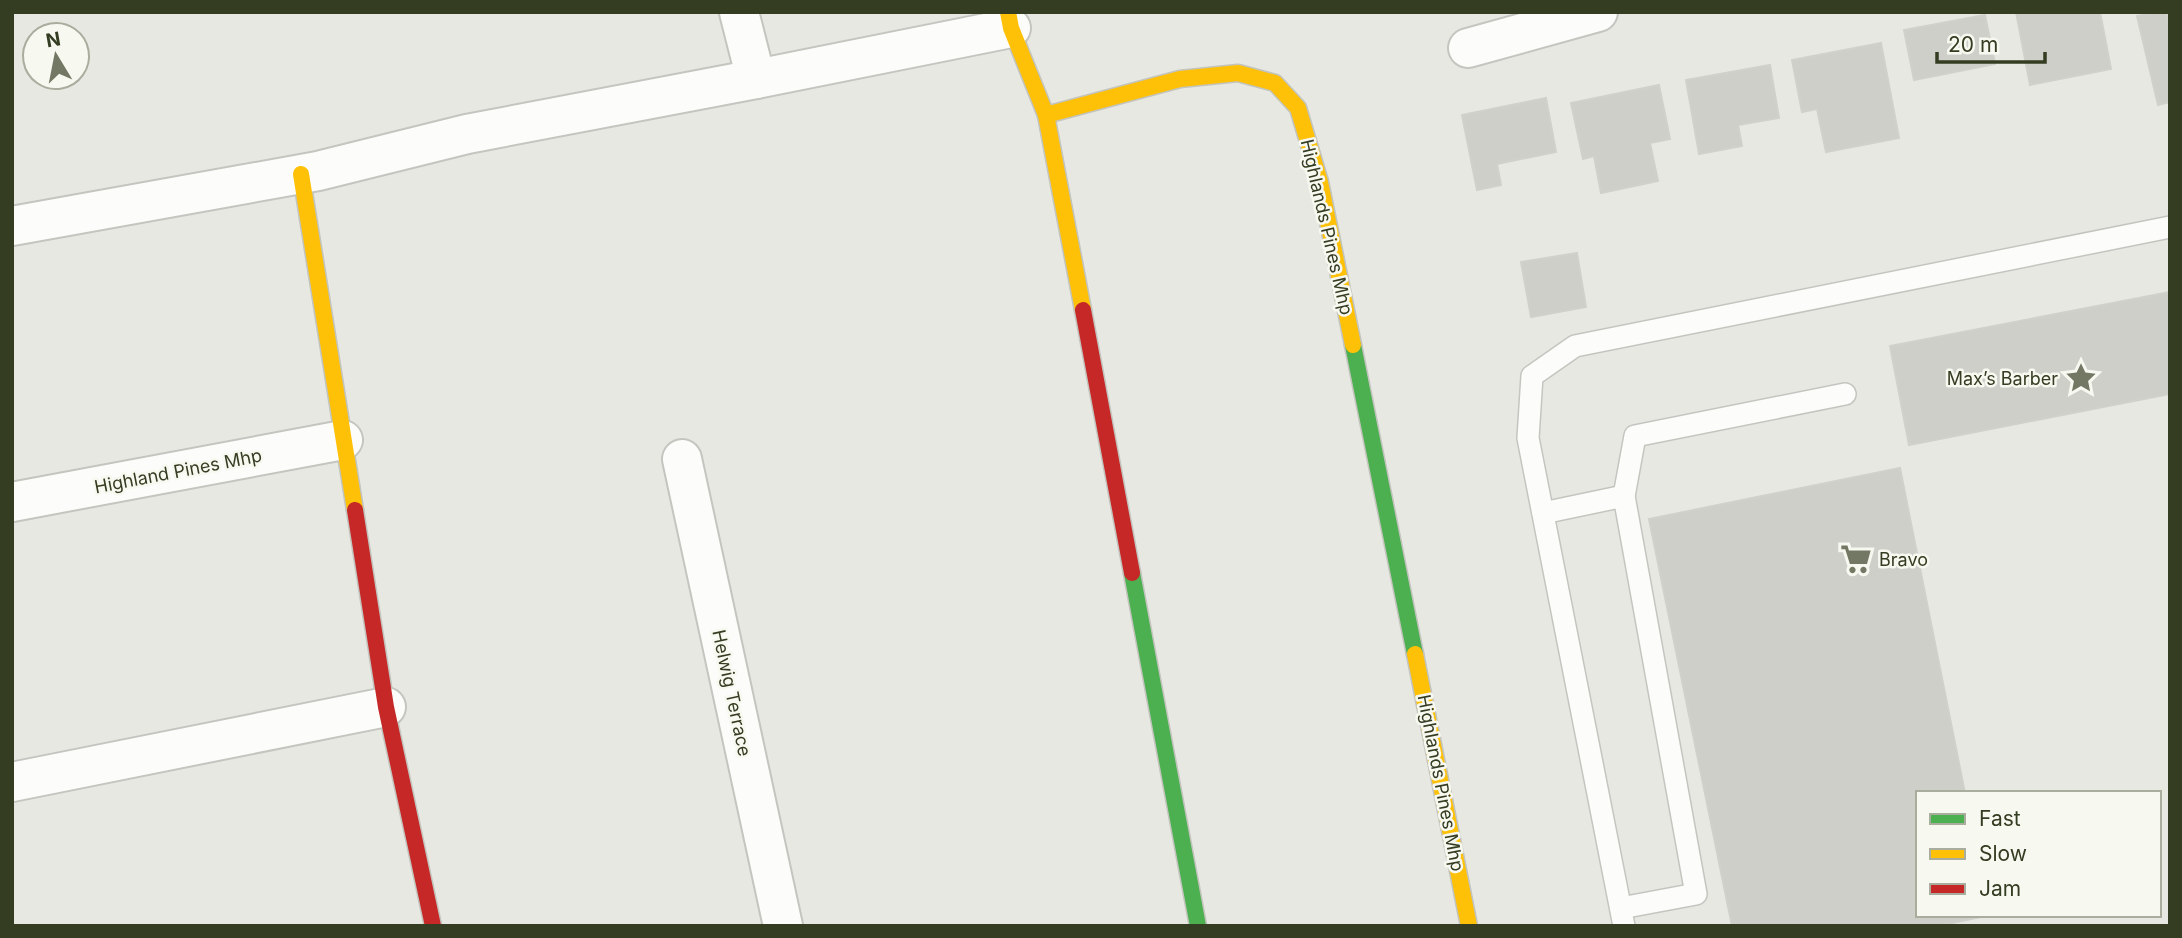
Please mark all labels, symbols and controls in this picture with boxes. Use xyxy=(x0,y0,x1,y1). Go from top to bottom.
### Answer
north arrow xyxy=(21,21,91,91)
scale bar xyxy=(1937,21,2046,65)
text: N xyxy=(44,27,62,52)
text: 20 m xyxy=(1948,32,1998,57)
street label: Highlands Pines Mhp xyxy=(1297,137,1357,317)
place icon: Max’s Barber xyxy=(2064,361,2098,395)
place label: Max’s Barber xyxy=(1947,368,2058,389)
street label: Highland Pines Mhp xyxy=(93,444,263,498)
supermarket icon: Bravo xyxy=(1839,542,1873,576)
place label: Bravo xyxy=(1879,549,1928,570)
street label: Helwig Terrace xyxy=(708,628,756,758)
street label: Highlands Pines Mhp xyxy=(1414,693,1468,873)
legend xyxy=(1916,791,2161,917)
text: Fast xyxy=(1979,806,2021,831)
text: Slow xyxy=(1979,841,2027,866)
text: Jam xyxy=(1979,876,2021,901)

